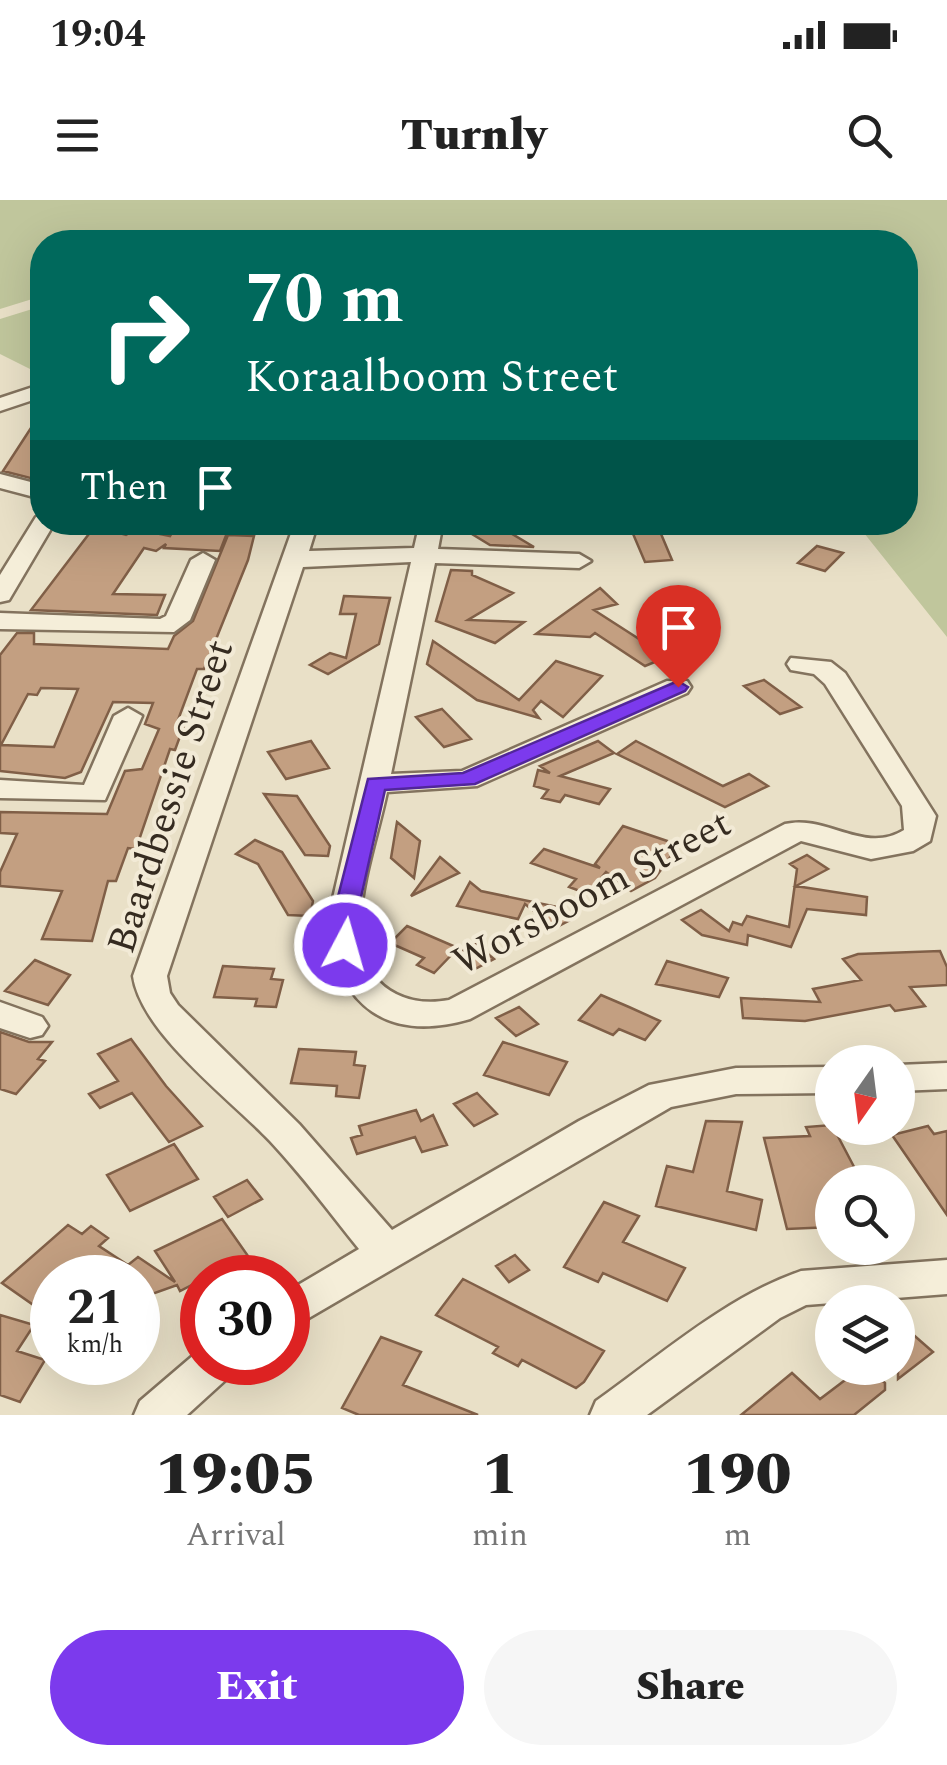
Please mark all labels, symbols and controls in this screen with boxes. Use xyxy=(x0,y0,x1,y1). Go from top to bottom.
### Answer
text: 19:04 xyxy=(50,6,145,64)
text: Turnly xyxy=(401,101,546,170)
icon: menu xyxy=(50,108,105,163)
icon: search xyxy=(842,108,897,163)
text: 70 m xyxy=(245,247,404,353)
icon: right xyxy=(80,270,210,400)
text: Koraalboom Street xyxy=(245,343,618,412)
text: Then xyxy=(80,459,168,517)
icon: arrive xyxy=(188,460,243,515)
pin xyxy=(636,585,721,688)
icon: arrive xyxy=(651,600,706,655)
street label: Baardbessie Street xyxy=(92,632,251,962)
street label: Worsboom Street xyxy=(442,794,743,992)
position arrow xyxy=(293,893,397,997)
north arrow xyxy=(815,1045,915,1145)
map controls xyxy=(815,1045,915,1385)
button: search xyxy=(815,1165,915,1265)
speed limit sign: 30 xyxy=(180,1255,310,1385)
text: 21 xyxy=(67,1270,123,1346)
button: layers xyxy=(815,1285,915,1385)
text: km/h xyxy=(67,1326,123,1364)
text: 19:05 xyxy=(156,1429,316,1521)
text: 1 xyxy=(482,1429,518,1521)
text: 190 xyxy=(683,1429,791,1521)
text: Arrival xyxy=(186,1511,286,1560)
text: min xyxy=(472,1511,528,1560)
text: m xyxy=(724,1511,751,1560)
button: Exit xyxy=(50,1630,464,1745)
button: Share xyxy=(484,1630,897,1745)

